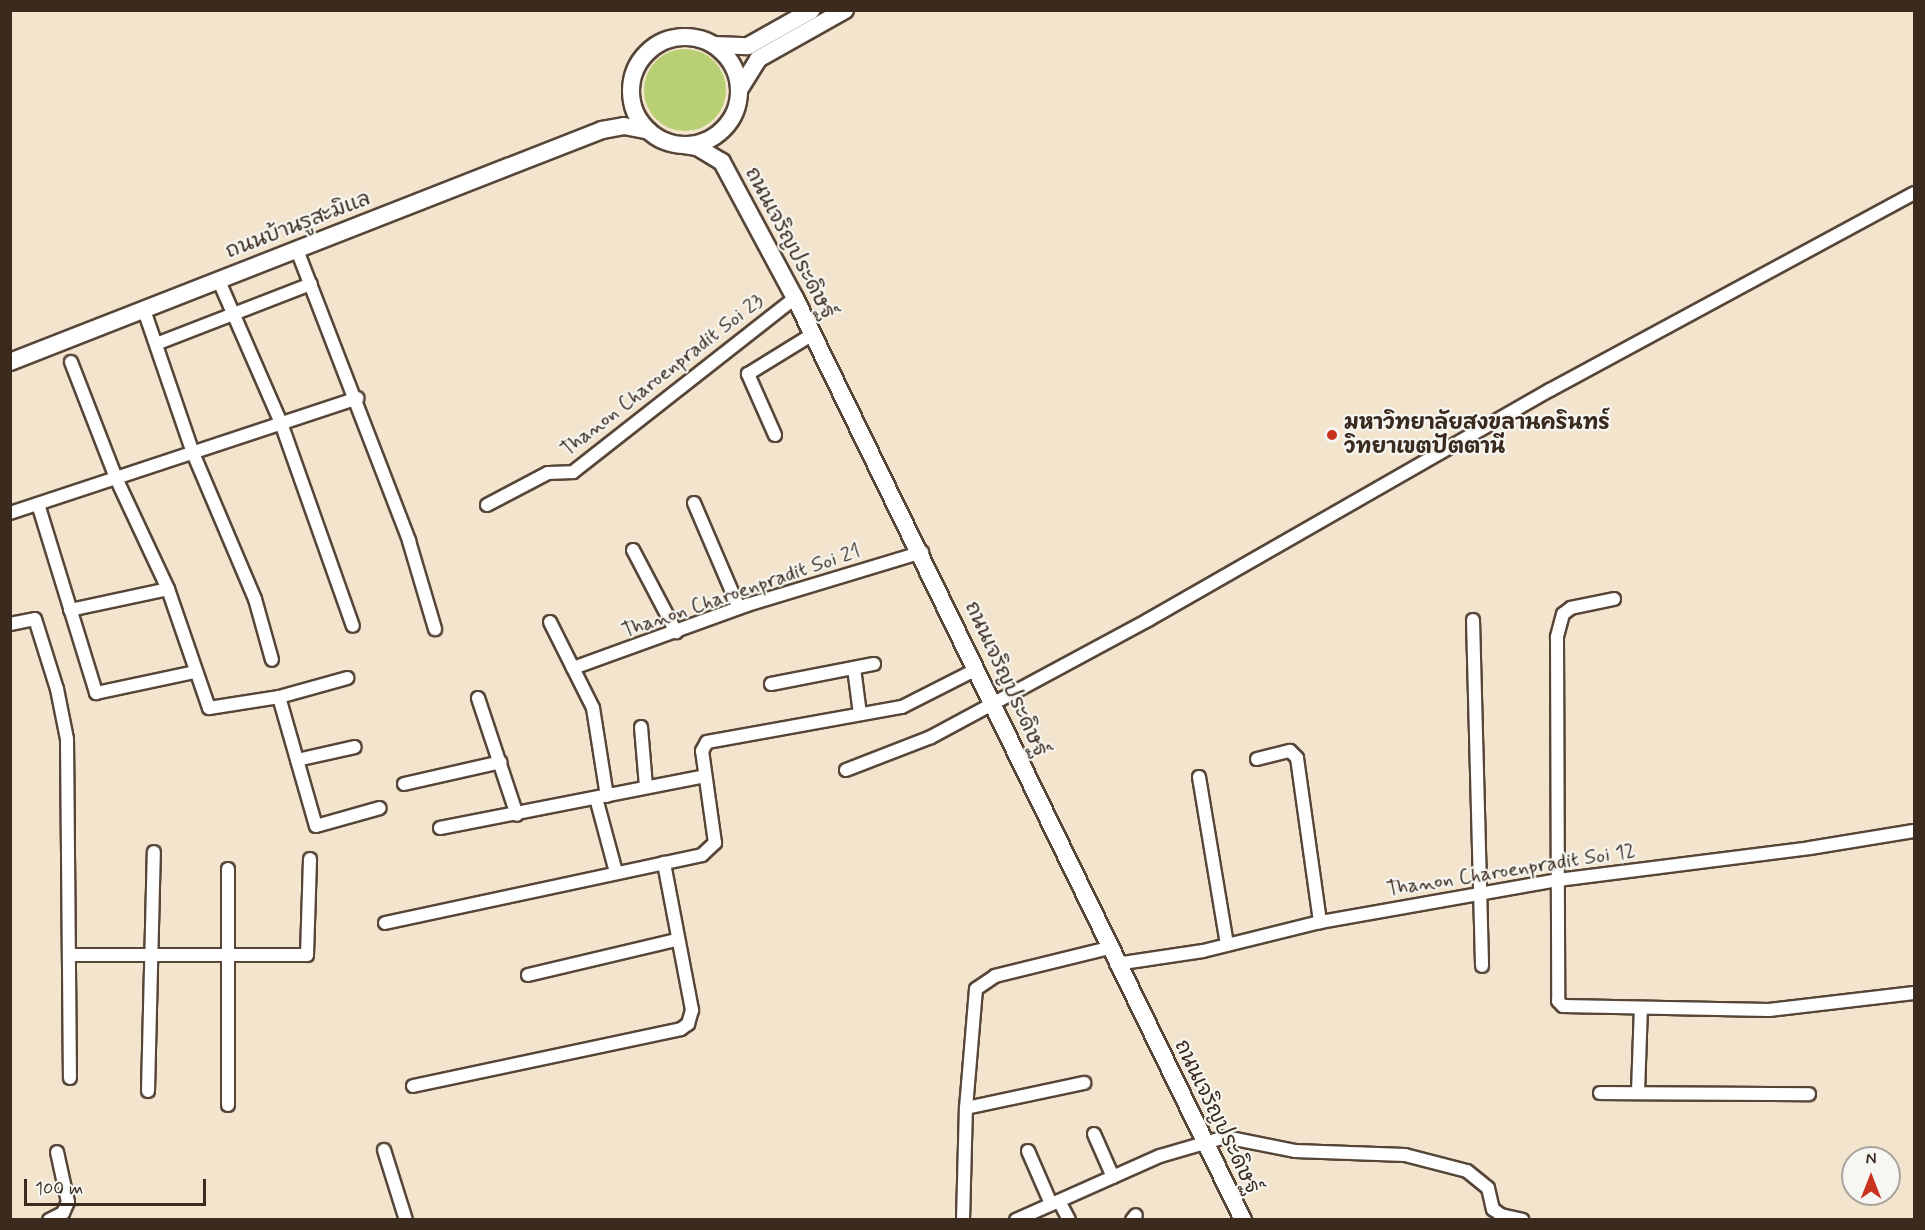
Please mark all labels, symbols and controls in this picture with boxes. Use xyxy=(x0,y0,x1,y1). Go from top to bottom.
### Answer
street label: ถนนเจริญประดิษฐ์ xyxy=(739,163,841,323)
street label: ถนนบ้านรูสะมิแล xyxy=(222,186,374,264)
street label: Thanon Charoenpradit Soi 23 xyxy=(554,287,770,463)
place label: มหาวิทยาลัยสงขลานครินทร์ วิทยาเขตปัตตานี xyxy=(1344,410,1610,460)
marker: มหาวิทยาลัยสงขลานครินทร์ วิทยาเขตปัตตานี xyxy=(1325,428,1339,442)
street label: Thanon Charoenpradit Soi 21 xyxy=(617,538,865,644)
street label: ถนนเจริญประดิษฐ์ xyxy=(959,597,1053,761)
street label: Thanon Charoenpradit Soi 12 xyxy=(1383,838,1639,902)
street label: ถนนเจริญประดิษฐ์ xyxy=(1169,1036,1265,1198)
north arrow xyxy=(1841,1146,1901,1206)
text: N xyxy=(1866,1149,1876,1170)
scale bar xyxy=(27,1167,208,1205)
text: 100 m xyxy=(35,1177,83,1201)

